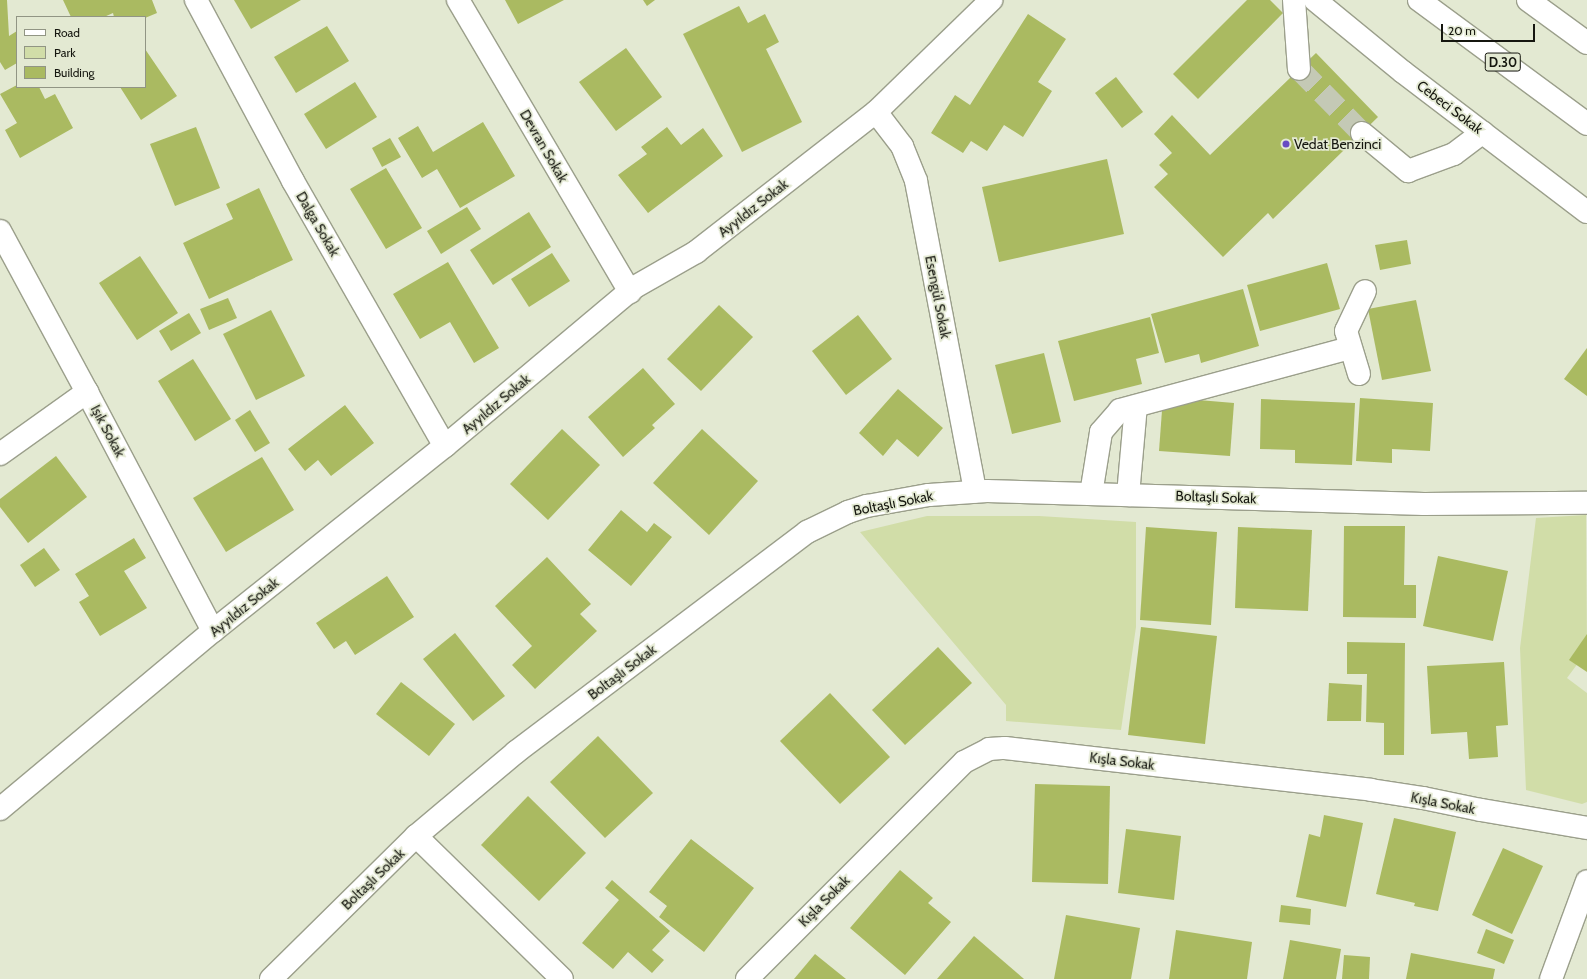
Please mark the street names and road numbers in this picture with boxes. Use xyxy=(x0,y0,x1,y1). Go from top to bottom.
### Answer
road number: D.30 xyxy=(1484,51,1522,73)
street label: Cebeci Sokak xyxy=(1414,77,1486,137)
street label: Devran Sokak xyxy=(516,107,572,185)
street label: Ayyıldız Sokak xyxy=(715,176,791,240)
street label: Dalga Sokak xyxy=(293,189,343,259)
street label: Esengül Sokak xyxy=(922,254,954,340)
street label: Ayyıldız Sokak xyxy=(458,371,534,437)
street label: Işık Sokak xyxy=(87,402,129,460)
street label: Boltaşlı Sokak xyxy=(852,487,934,519)
street label: Boltaşlı Sokak xyxy=(1175,487,1257,507)
street label: Ayyıldız Sokak xyxy=(206,574,282,640)
street label: Boltaşlı Sokak xyxy=(585,641,659,703)
street label: Kışla Sokak xyxy=(1089,749,1155,773)
street label: Kışla Sokak xyxy=(1409,789,1477,817)
street label: Boltaşlı Sokak xyxy=(338,845,408,913)
street label: Kışla Sokak xyxy=(795,872,853,930)

